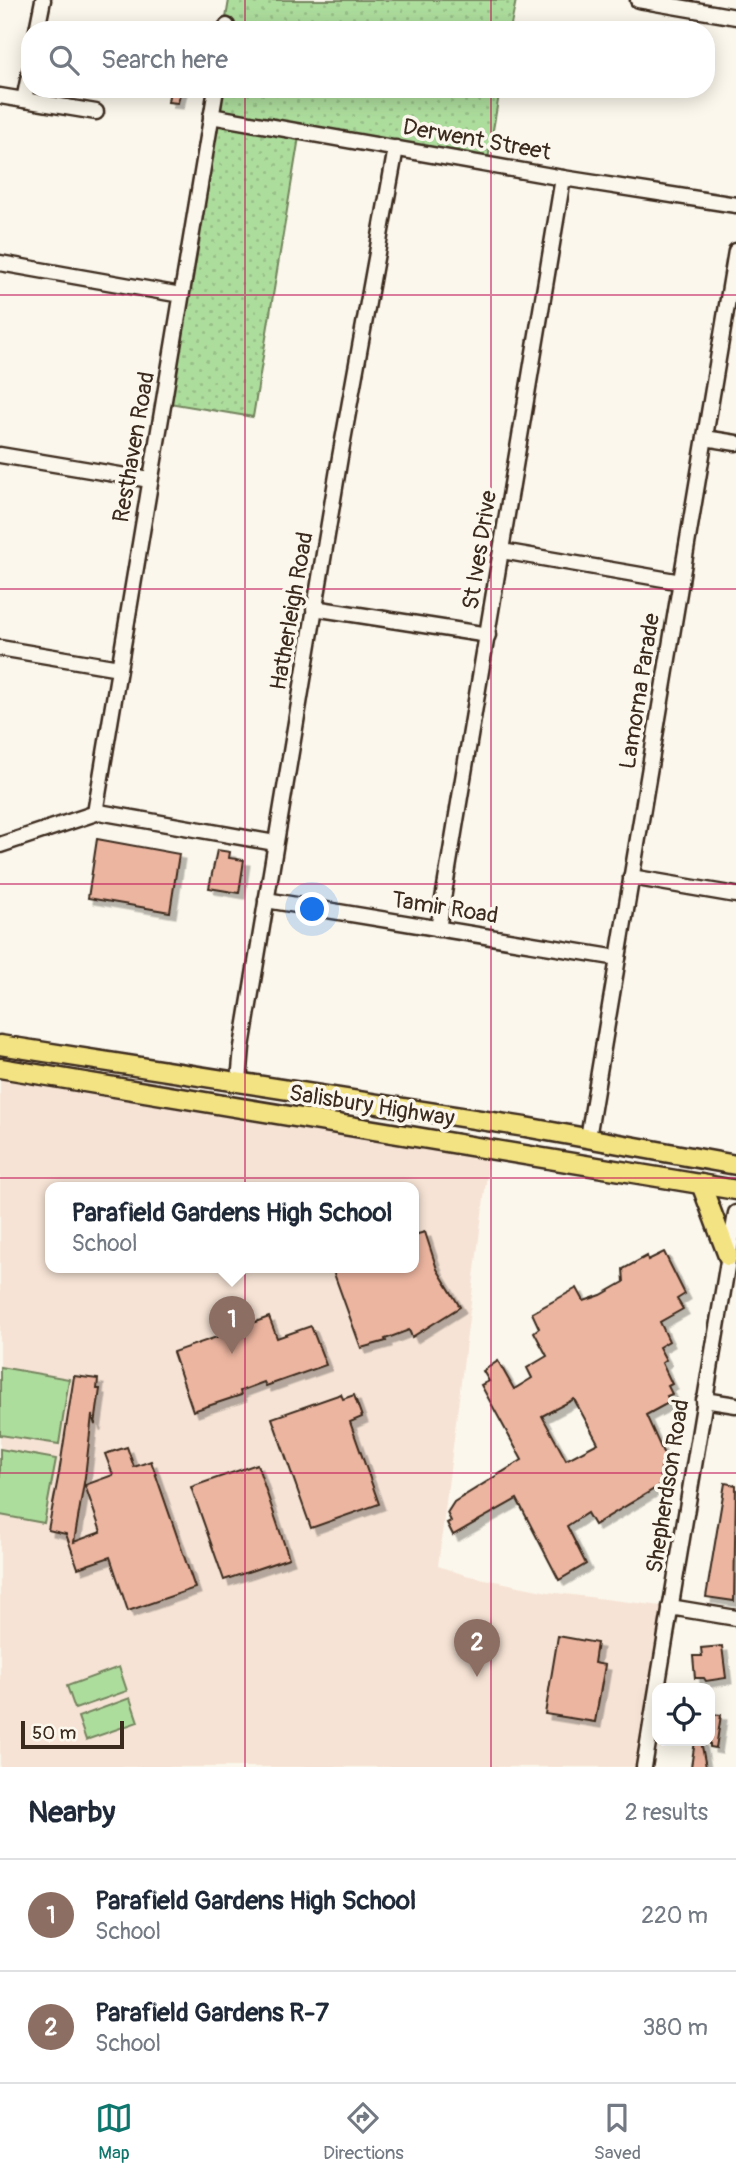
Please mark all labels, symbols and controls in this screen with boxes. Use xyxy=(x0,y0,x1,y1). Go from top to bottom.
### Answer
search box xyxy=(21,21,715,98)
icon: search xyxy=(45,41,83,79)
text: Search here xyxy=(101,44,228,76)
street label: Derwent Street xyxy=(401,112,554,167)
street label: Resthaven Road xyxy=(106,369,161,525)
street label: St Ives Drive xyxy=(456,488,503,612)
street label: Hatherleigh Road xyxy=(263,530,320,693)
street label: Lamorna Parade xyxy=(613,610,666,771)
street label: Tamir Road xyxy=(390,885,500,930)
your location xyxy=(295,892,329,926)
street label: Salisbury Highway xyxy=(287,1078,457,1133)
popup xyxy=(45,1182,419,1273)
text: Parafield Gardens High School xyxy=(71,1197,393,1229)
text: School xyxy=(71,1229,137,1258)
pin: 1 xyxy=(209,1296,255,1354)
street label: Shepherdson Road xyxy=(639,1397,696,1575)
pin: 2 xyxy=(454,1619,500,1677)
map controls xyxy=(652,1683,715,1746)
button: locate xyxy=(652,1683,715,1746)
scale bar xyxy=(21,1718,124,1750)
text: 50 m xyxy=(32,1721,76,1745)
text: Nearby xyxy=(28,1794,115,1831)
text: 2 results xyxy=(625,1798,708,1827)
text: Parafield Gardens High School xyxy=(95,1885,416,1917)
text: 1 xyxy=(47,1901,56,1930)
text: 220 m xyxy=(641,1901,708,1930)
text: School xyxy=(95,1917,161,1946)
text: Parafield Gardens R-7 xyxy=(95,1997,329,2029)
text: 2 xyxy=(45,2013,57,2042)
text: 380 m xyxy=(642,2013,708,2042)
text: School xyxy=(95,2029,161,2058)
tab: Map xyxy=(95,2099,133,2165)
tab: Directions xyxy=(323,2099,404,2165)
tab: Saved xyxy=(594,2099,641,2165)

